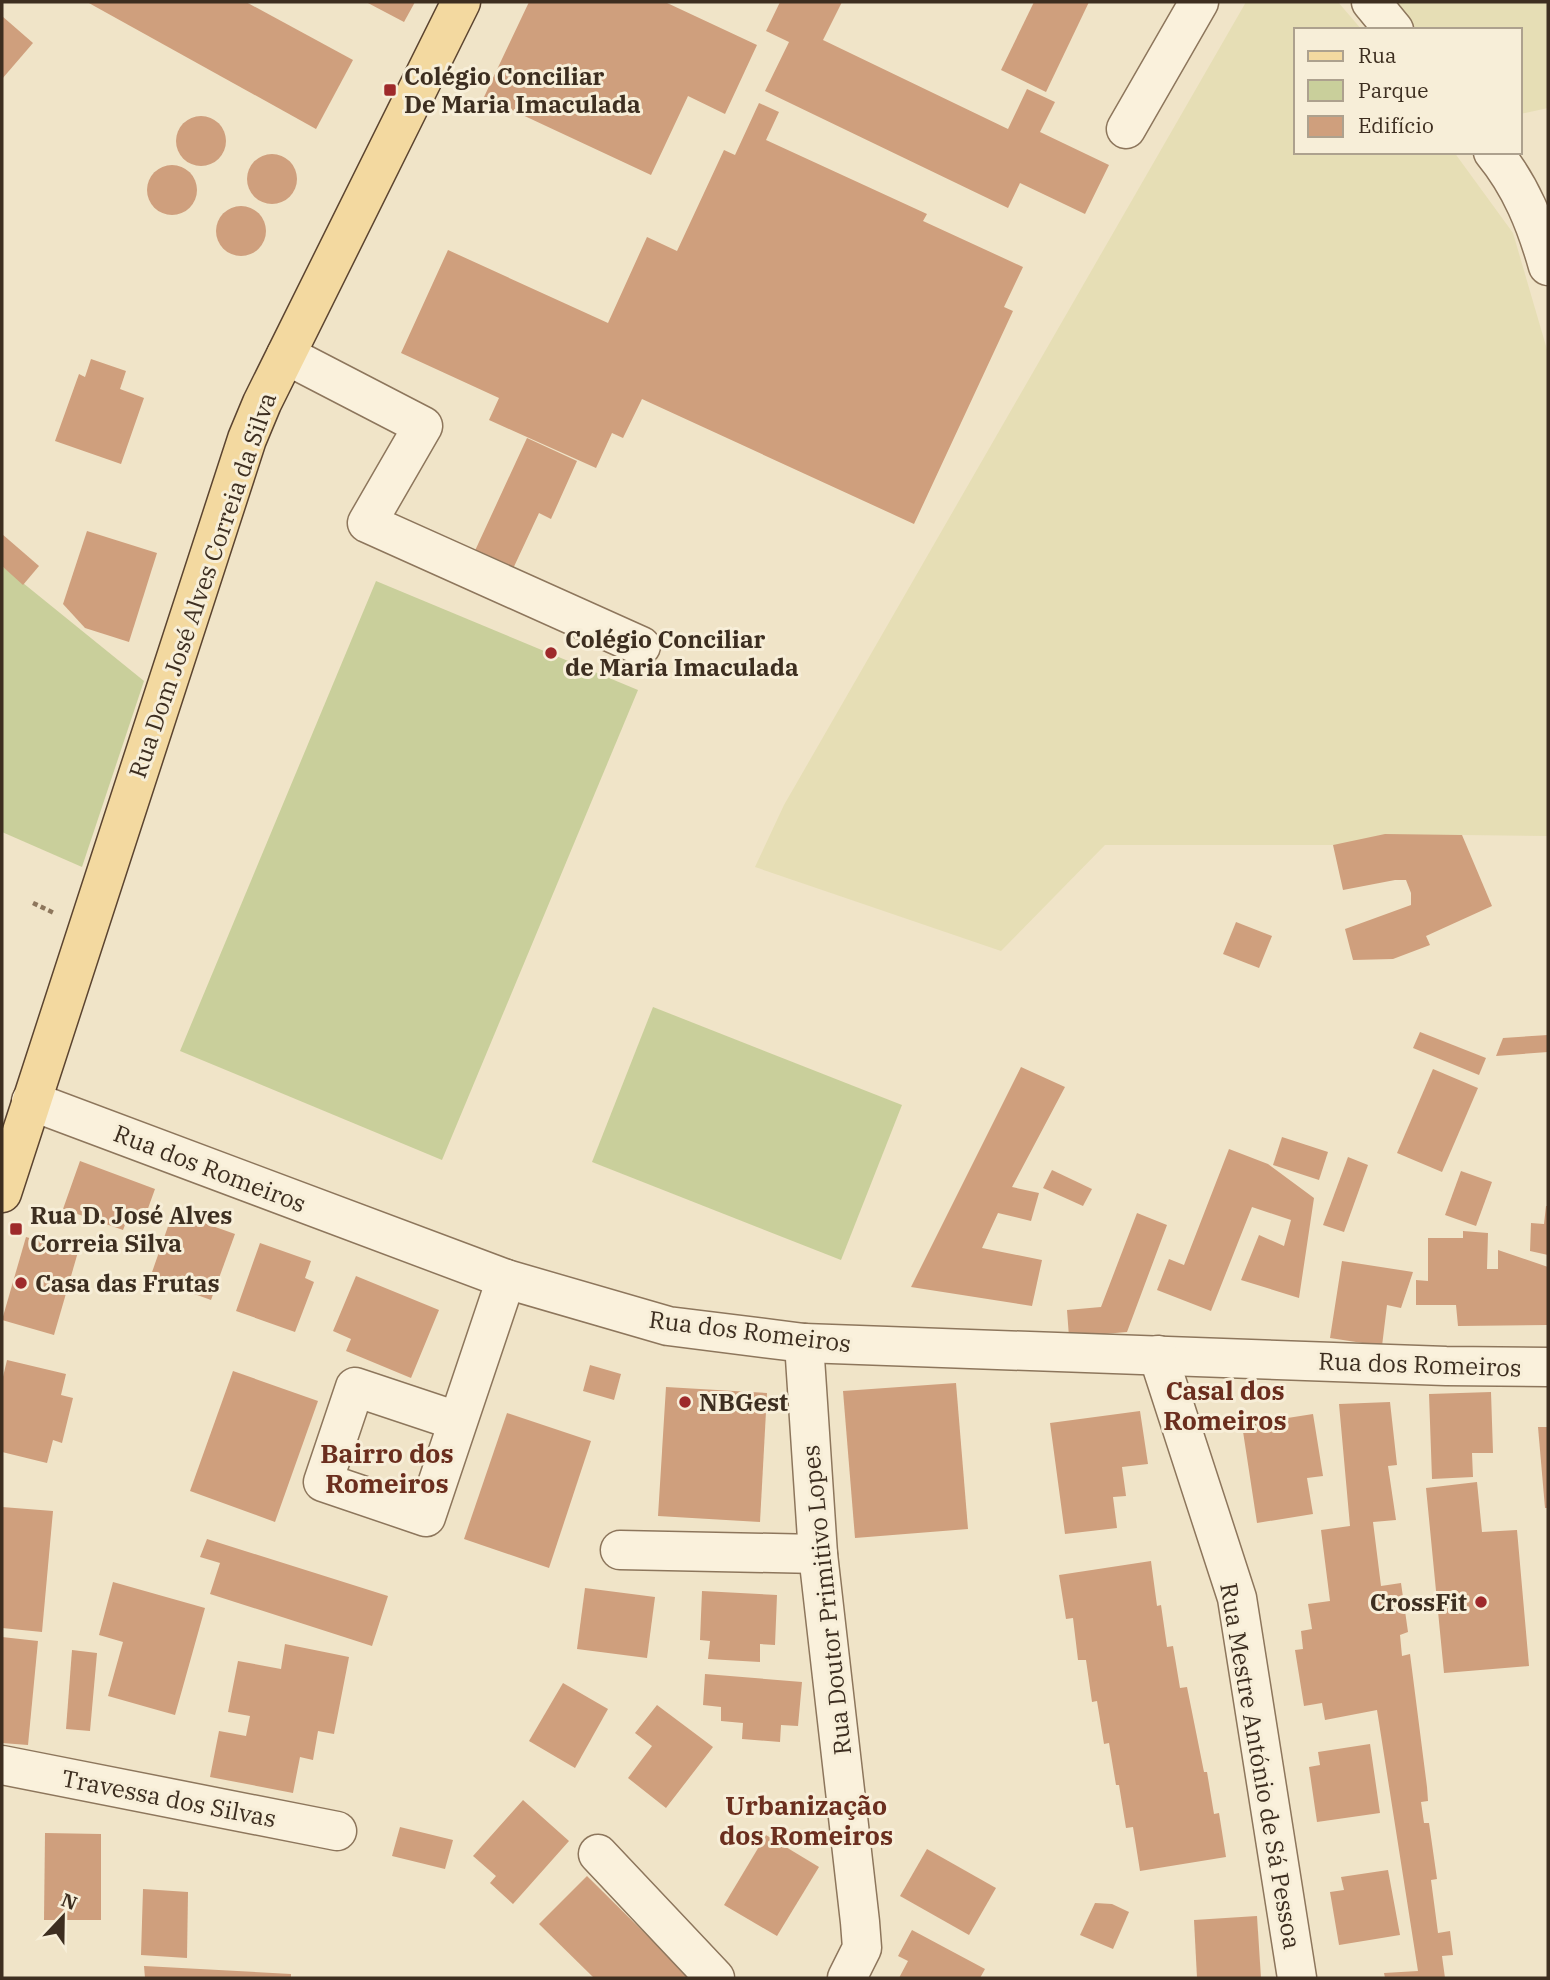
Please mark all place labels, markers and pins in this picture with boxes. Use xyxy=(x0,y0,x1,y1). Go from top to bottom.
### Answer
place label: Colégio Conciliar De Maria Imaculada xyxy=(404,60,641,120)
marker: Colégio Conciliar De Maria Imaculada xyxy=(382,82,398,98)
place label: Colégio Conciliar de Maria Imaculada xyxy=(565,623,799,683)
marker: Colégio Conciliar de Maria Imaculada xyxy=(543,645,559,661)
place label: Rua D. José Alves Correia Silva xyxy=(30,1199,233,1259)
marker: Rua D. José Alves Correia Silva xyxy=(8,1221,24,1237)
place label: Casa das Frutas xyxy=(35,1267,220,1299)
marker: Casa das Frutas xyxy=(13,1275,29,1291)
place label: NBGest xyxy=(699,1386,788,1418)
marker: NBGest xyxy=(677,1394,693,1410)
place label: CrossFit xyxy=(1370,1586,1467,1618)
marker: CrossFit xyxy=(1473,1594,1489,1610)

